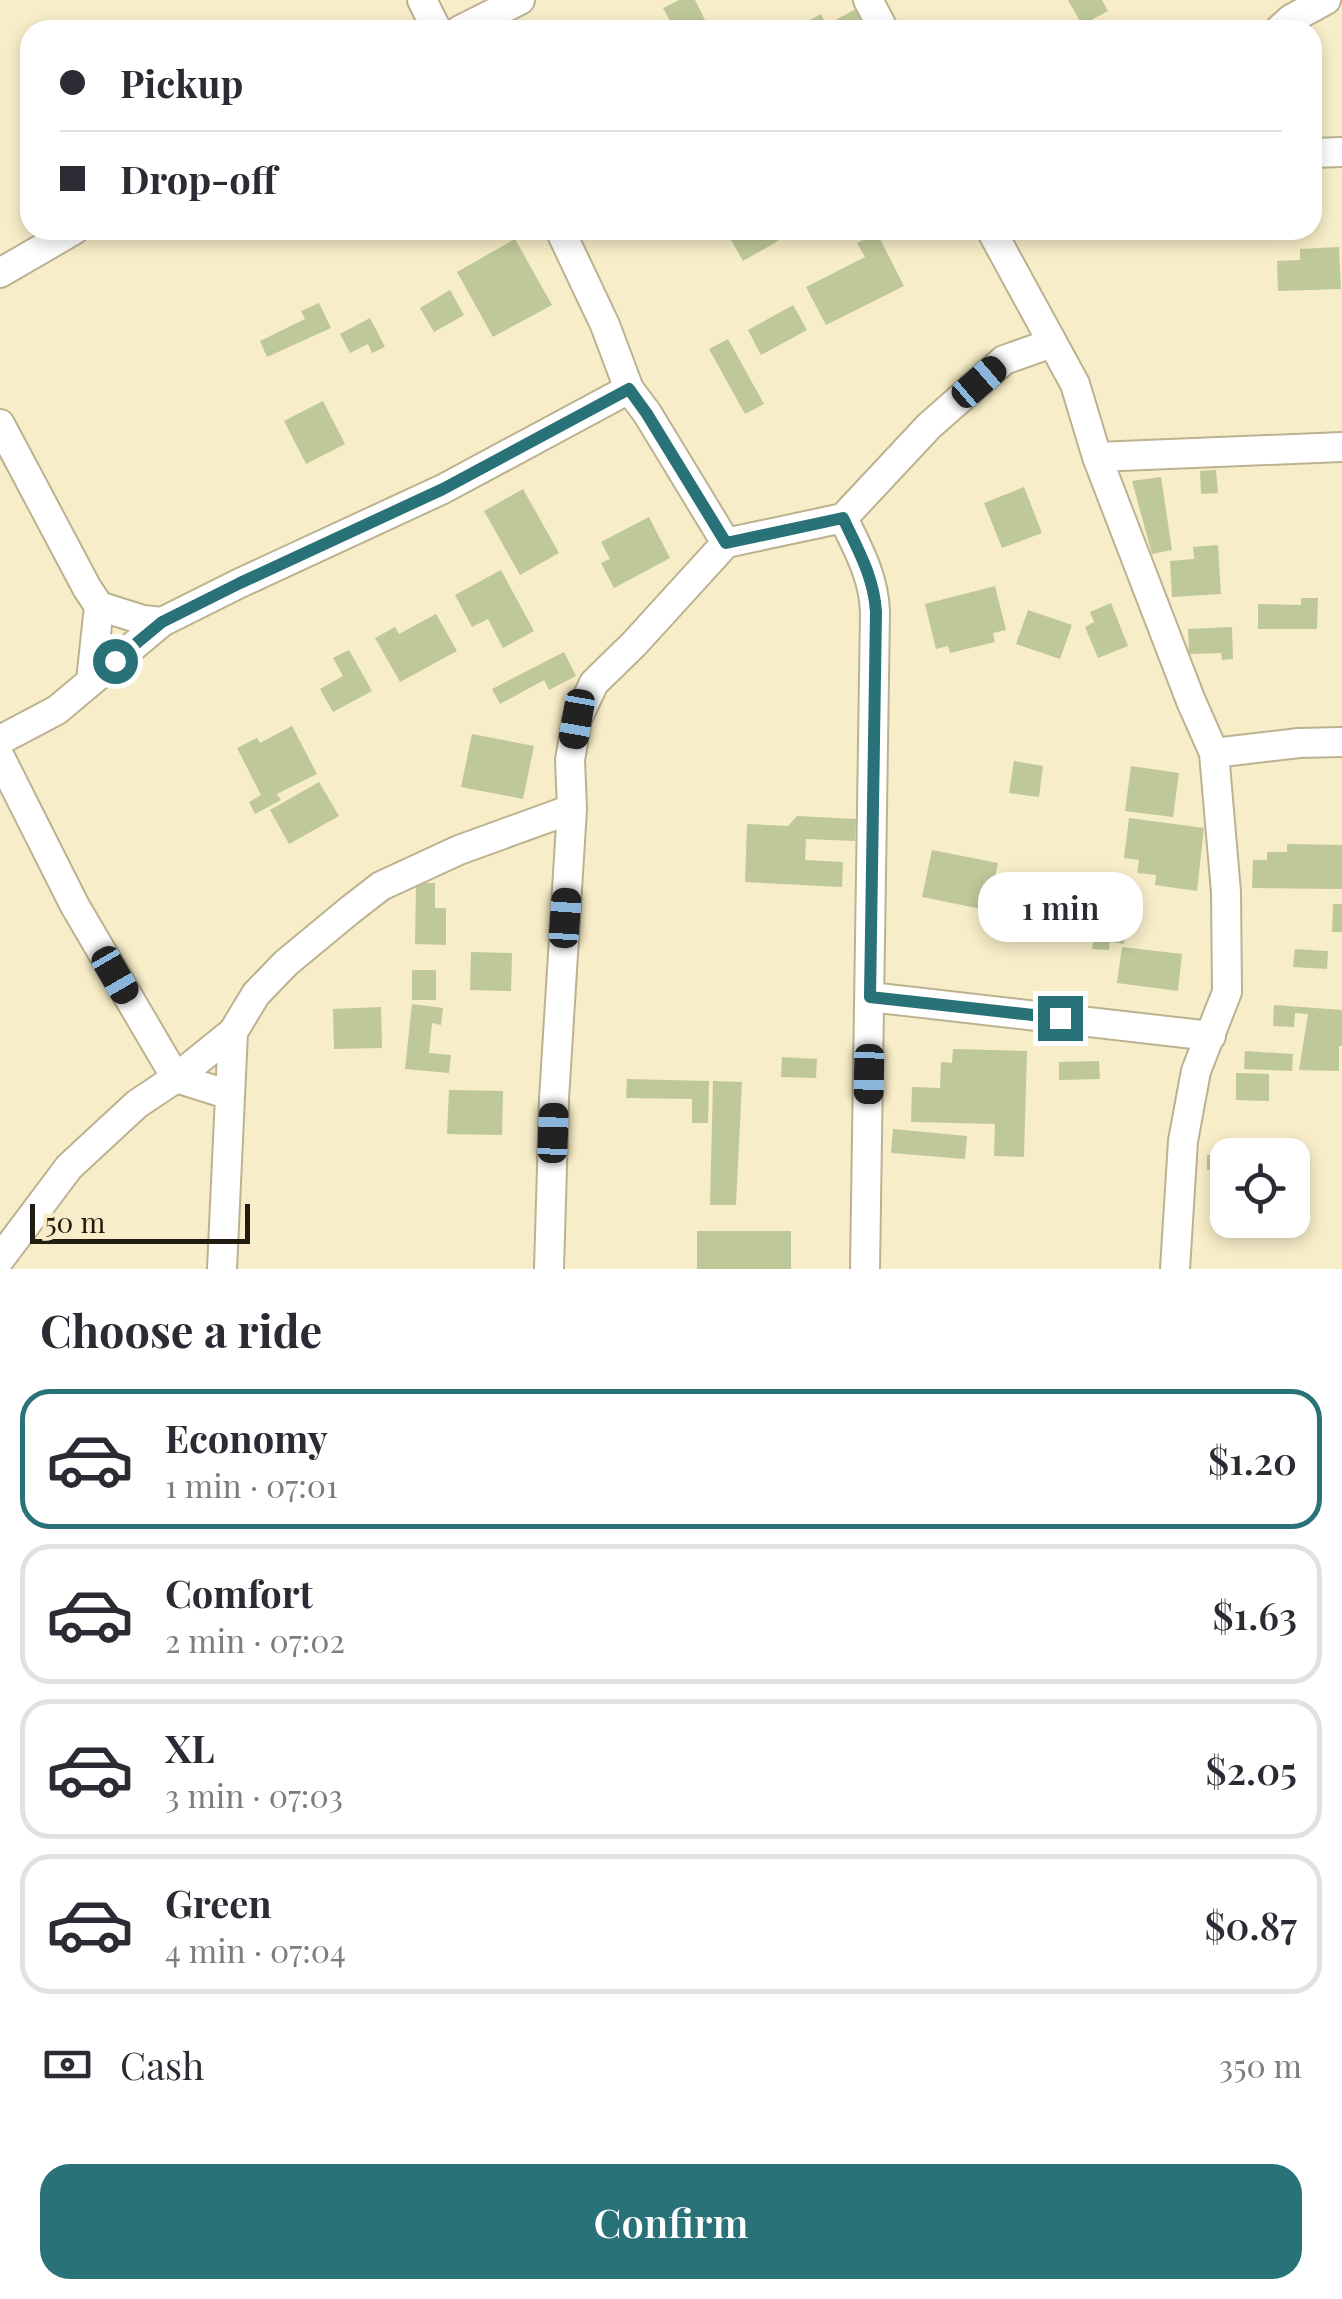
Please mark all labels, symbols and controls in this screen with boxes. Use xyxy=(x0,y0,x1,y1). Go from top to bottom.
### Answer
text: Pickup xyxy=(120,57,243,108)
text: Drop-off xyxy=(120,153,277,204)
car xyxy=(947,351,1011,413)
route start xyxy=(93,639,138,684)
car xyxy=(557,687,597,751)
callout: 1 min xyxy=(978,873,1142,943)
text: 1 min xyxy=(1022,885,1099,928)
car xyxy=(548,887,582,949)
car xyxy=(87,942,143,1008)
route end xyxy=(1038,996,1083,1041)
car xyxy=(853,1044,885,1104)
car xyxy=(537,1102,569,1164)
map controls xyxy=(1210,1138,1310,1238)
button: locate xyxy=(1210,1138,1310,1238)
scale bar xyxy=(30,1199,250,1244)
text: 50 m xyxy=(45,1203,105,1240)
text: Choose a ride xyxy=(40,1299,322,1359)
text: Economy xyxy=(165,1412,328,1463)
icon: car xyxy=(45,1414,135,1504)
text: $1.20 xyxy=(1208,1434,1297,1485)
text: 1 min · 07:01 xyxy=(165,1463,338,1506)
text: Comfort xyxy=(165,1567,313,1618)
icon: car xyxy=(45,1569,135,1659)
text: $1.63 xyxy=(1213,1589,1297,1640)
text: 2 min · 07:02 xyxy=(165,1618,345,1661)
text: XL xyxy=(165,1722,214,1773)
icon: car xyxy=(45,1724,135,1814)
text: $2.05 xyxy=(1206,1744,1297,1795)
text: 3 min · 07:03 xyxy=(165,1773,343,1816)
text: Green xyxy=(165,1877,272,1928)
icon: car xyxy=(45,1879,135,1969)
text: $0.87 xyxy=(1204,1899,1297,1950)
text: 4 min · 07:04 xyxy=(165,1928,346,1971)
icon: cash xyxy=(40,2037,95,2092)
text: Cash xyxy=(120,2039,204,2090)
text: 350 m xyxy=(1219,2043,1302,2086)
button: Confirm xyxy=(40,2164,1302,2279)

